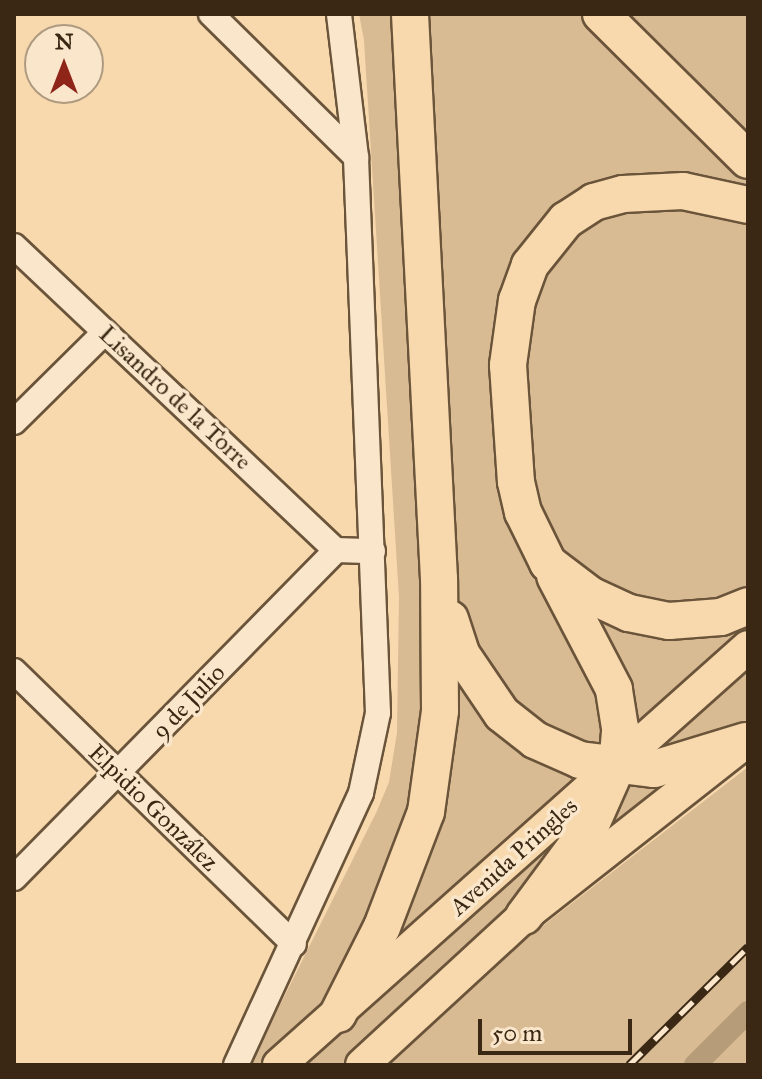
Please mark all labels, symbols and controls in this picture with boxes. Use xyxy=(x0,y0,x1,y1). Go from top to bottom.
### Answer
north arrow xyxy=(24,24,104,104)
text: N xyxy=(55,28,73,55)
street label: Lisandro de la Torre xyxy=(93,320,257,476)
street label: 9 de Julio xyxy=(147,659,231,745)
street label: Elpidio González xyxy=(82,739,224,877)
street label: Avenida Pringles xyxy=(444,792,584,922)
scale bar xyxy=(482,1003,636,1053)
text: 50 m xyxy=(492,1018,542,1048)

